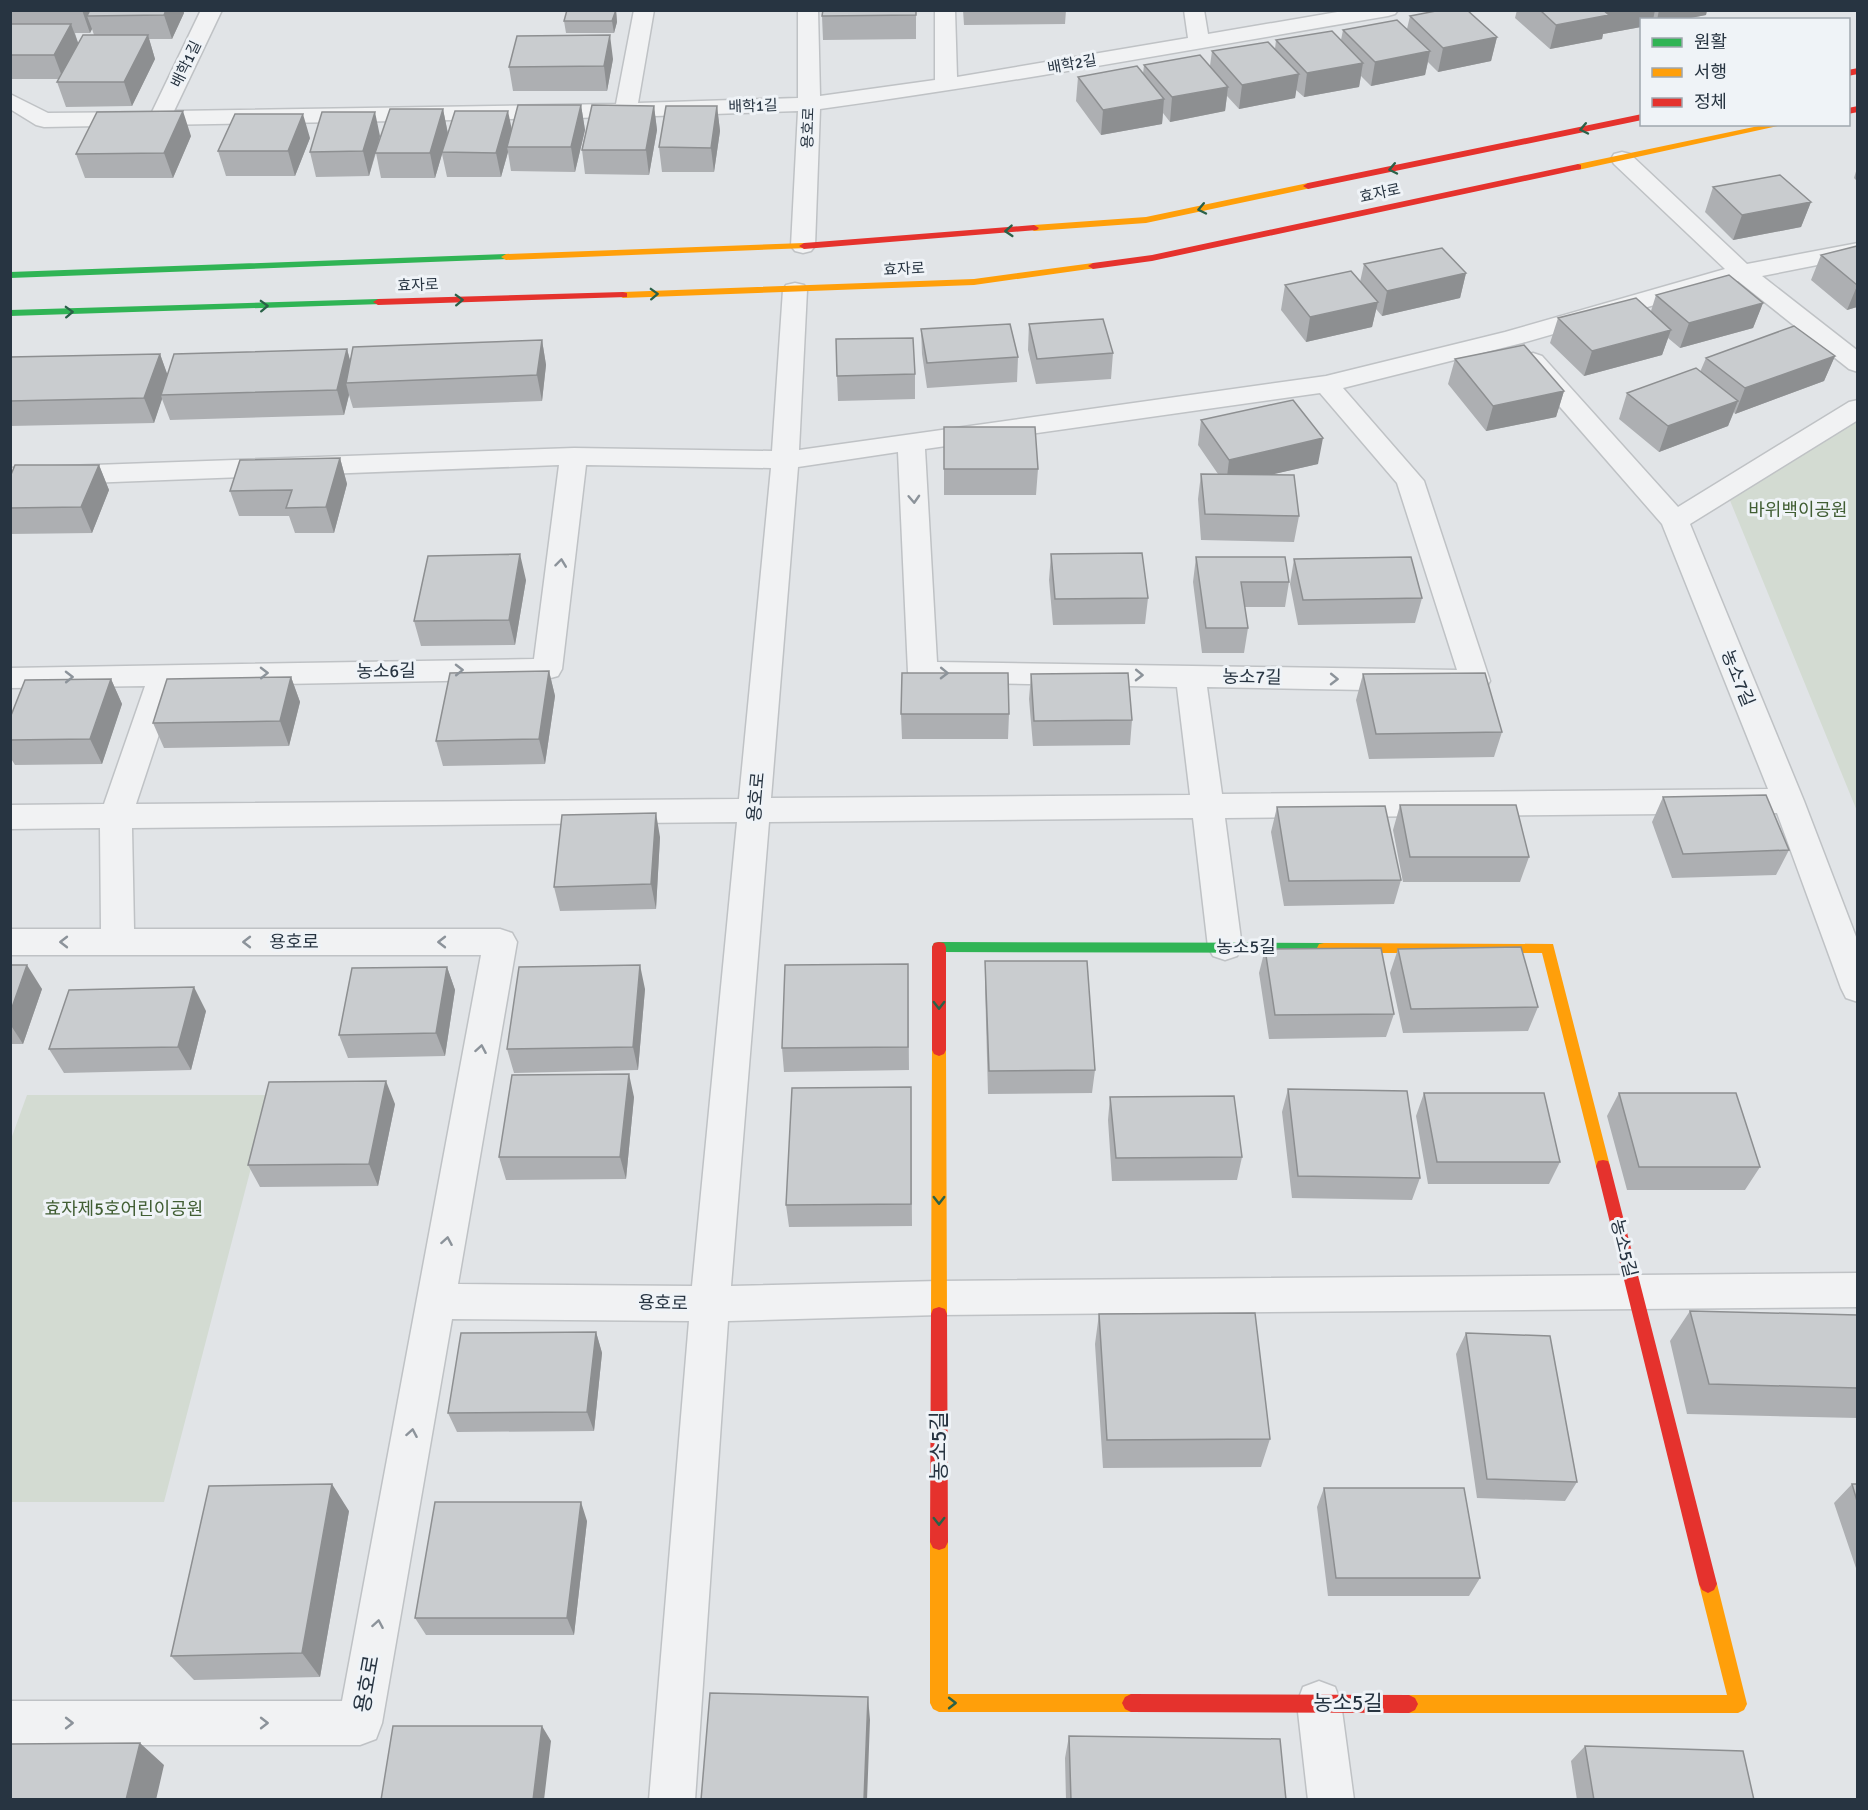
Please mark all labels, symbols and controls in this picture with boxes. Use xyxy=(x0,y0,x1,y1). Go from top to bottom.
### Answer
legend xyxy=(1640,18,1850,126)
text: 원활 xyxy=(1694,31,1727,53)
street label: 배학1길 xyxy=(167,38,205,90)
street label: 배학2길 xyxy=(1046,51,1098,77)
text: 서행 xyxy=(1694,61,1727,83)
text: 정체 xyxy=(1694,91,1727,113)
street label: 배학1길 xyxy=(728,96,778,116)
street label: 용호로 xyxy=(798,107,818,149)
one-way arrow xyxy=(1580,122,1590,135)
one-way arrow xyxy=(1389,162,1399,175)
street label: 효자로 xyxy=(1358,180,1402,206)
one-way arrow xyxy=(1198,201,1208,214)
one-way arrow xyxy=(1004,224,1013,237)
street label: 효자로 xyxy=(883,259,925,279)
street label: 효자로 xyxy=(397,275,439,295)
one-way arrow xyxy=(649,288,658,301)
one-way arrow xyxy=(454,294,463,307)
one-way arrow xyxy=(259,300,268,312)
one-way arrow xyxy=(64,305,73,318)
one-way arrow xyxy=(907,495,920,504)
park label: 바위백이공원 xyxy=(1748,499,1848,521)
one-way arrow xyxy=(554,558,566,567)
street label: 농소7길 xyxy=(1717,646,1759,710)
street label: 농소6길 xyxy=(356,659,416,683)
one-way arrow xyxy=(454,664,463,676)
street label: 농소7길 xyxy=(1222,665,1282,689)
one-way arrow xyxy=(259,667,268,680)
one-way arrow xyxy=(940,667,949,679)
one-way arrow xyxy=(1135,669,1144,682)
one-way arrow xyxy=(64,671,73,683)
one-way arrow xyxy=(1330,672,1339,685)
street label: 용호로 xyxy=(743,771,769,823)
street label: 용호로 xyxy=(269,931,319,953)
one-way arrow xyxy=(60,936,69,948)
one-way arrow xyxy=(242,936,251,948)
one-way arrow xyxy=(437,936,446,948)
street label: 농소5길 xyxy=(1216,936,1276,958)
one-way arrow xyxy=(933,1001,945,1010)
one-way arrow xyxy=(474,1044,487,1054)
one-way arrow xyxy=(933,1196,945,1205)
park label: 효자제5호어린이공원 xyxy=(45,1198,203,1220)
street label: 농소5길 xyxy=(1606,1217,1642,1279)
one-way arrow xyxy=(440,1236,453,1246)
street label: 용호로 xyxy=(638,1292,688,1314)
street label: 농소5길 xyxy=(926,1411,952,1481)
one-way arrow xyxy=(405,1428,418,1438)
one-way arrow xyxy=(933,1517,945,1526)
one-way arrow xyxy=(371,1620,384,1630)
street label: 용호로 xyxy=(349,1653,385,1715)
street label: 농소5길 xyxy=(1313,1690,1383,1716)
one-way arrow xyxy=(948,1697,957,1709)
one-way arrow xyxy=(65,1717,74,1729)
one-way arrow xyxy=(260,1717,269,1729)

